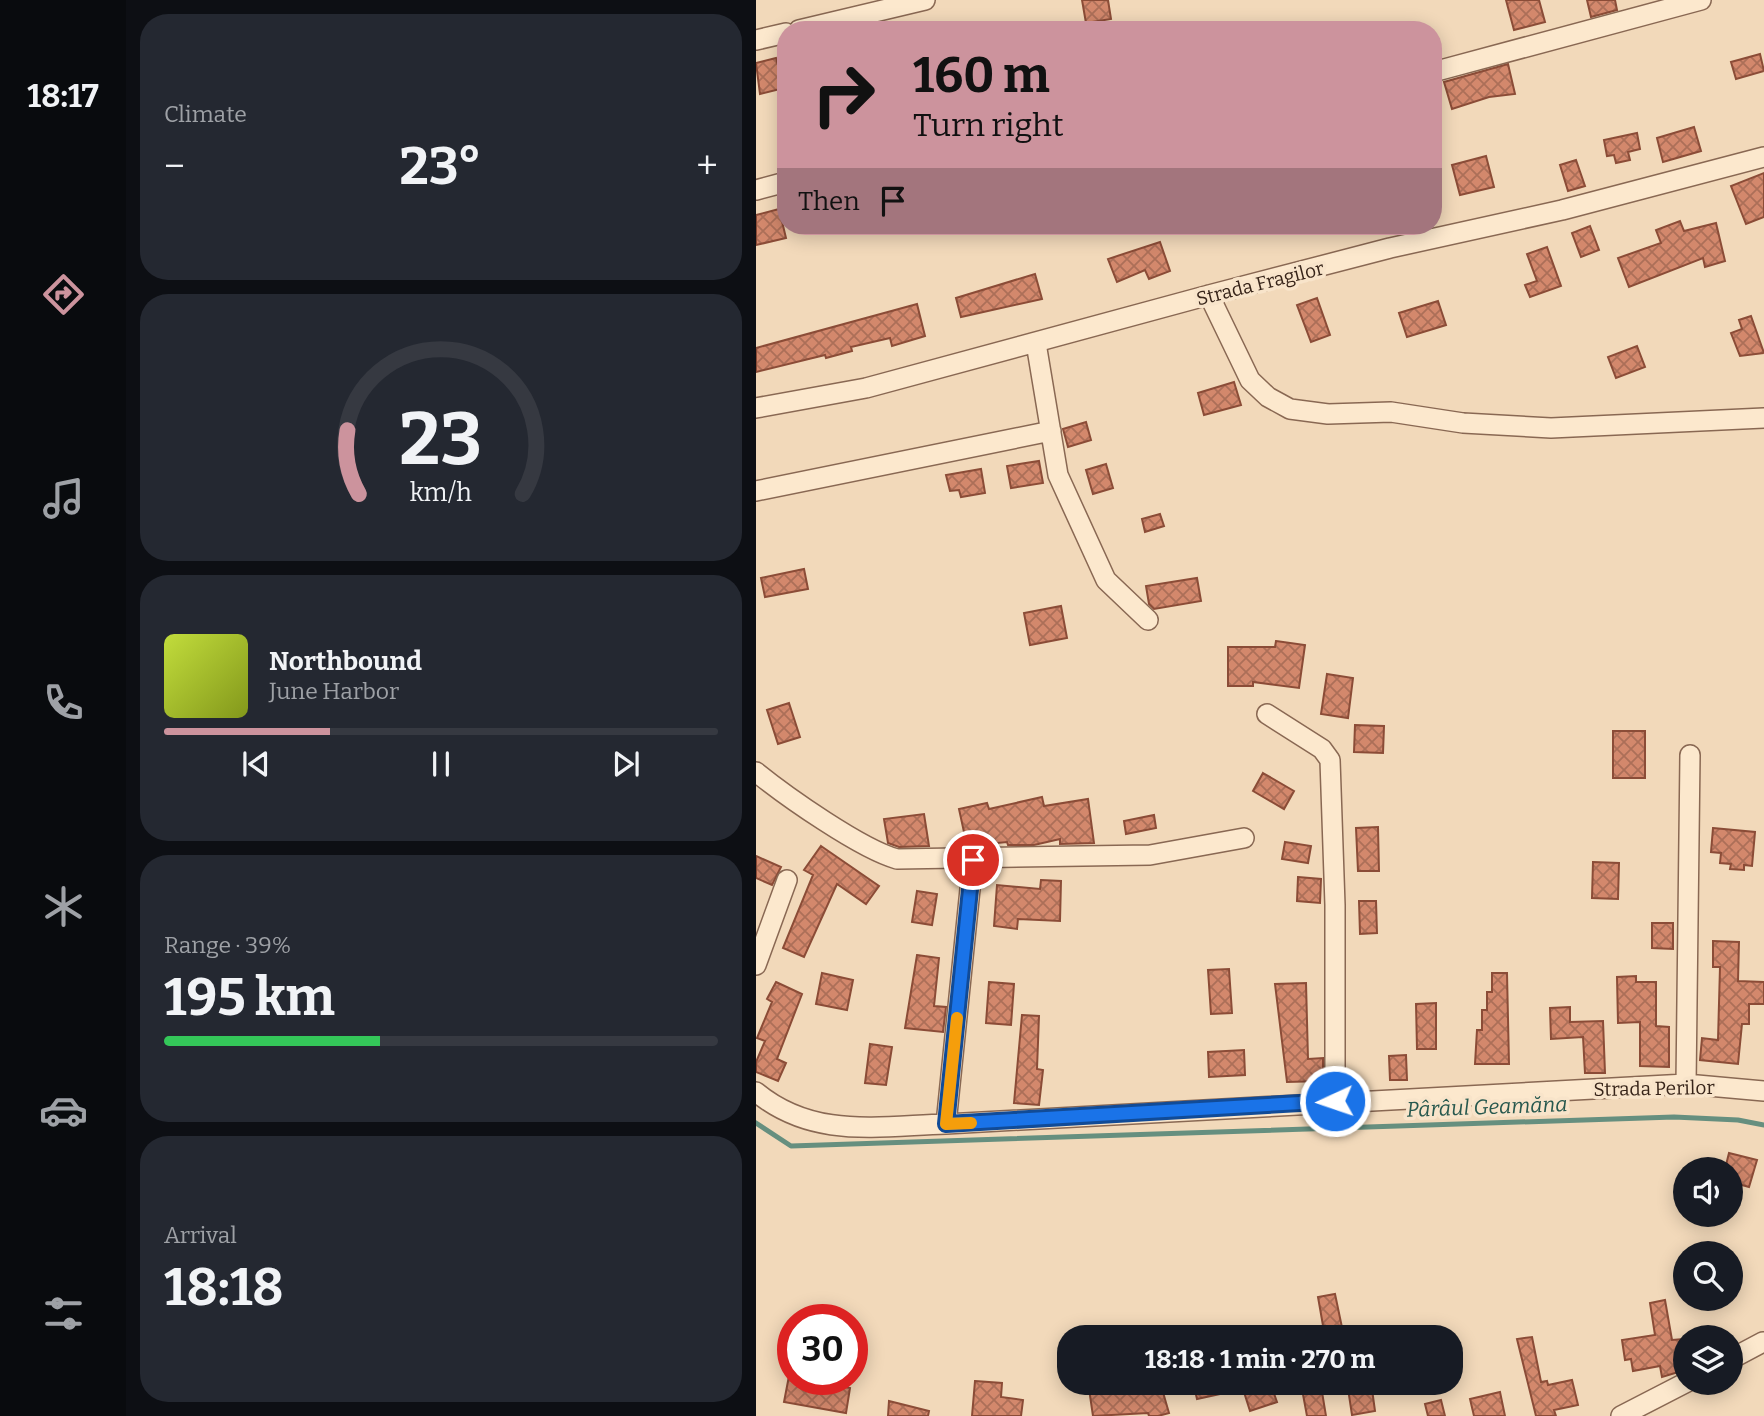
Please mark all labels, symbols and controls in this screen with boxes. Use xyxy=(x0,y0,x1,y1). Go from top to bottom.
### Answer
text: 160 m xyxy=(913,46,1050,105)
icon: right xyxy=(798,49,889,140)
text: 18:17 xyxy=(27,77,99,115)
text: Climate xyxy=(164,100,247,128)
text: Turn right xyxy=(913,106,1064,144)
text: 23° xyxy=(400,135,482,198)
text: − xyxy=(164,143,185,189)
text: + xyxy=(696,143,718,189)
icon: arrive xyxy=(874,182,912,220)
text: Then xyxy=(798,186,860,217)
street label: Strada Fragilor xyxy=(1194,256,1327,310)
icon: directions xyxy=(39,270,88,319)
text: 23 xyxy=(400,396,482,483)
icon: music xyxy=(39,474,88,523)
text: km/h xyxy=(410,477,472,507)
text: Northbound xyxy=(269,646,422,677)
text: June Harbor xyxy=(269,677,399,705)
icon: phone xyxy=(39,678,88,727)
icon: previous xyxy=(237,745,275,783)
icon: pause xyxy=(422,745,460,783)
icon: next xyxy=(607,745,645,783)
pin xyxy=(943,830,1003,890)
icon: arrive xyxy=(954,841,992,879)
icon: climate xyxy=(39,882,88,931)
text: Range · 39% xyxy=(164,931,291,959)
text: 195 km xyxy=(164,966,335,1029)
position arrow xyxy=(1298,1064,1372,1138)
street label: Strada Perilor xyxy=(1593,1076,1716,1101)
icon: car xyxy=(39,1086,88,1135)
water label: Pârâul Geamăna xyxy=(1406,1091,1568,1123)
map controls xyxy=(1673,1157,1743,1395)
button: sound xyxy=(1673,1157,1743,1227)
text: Arrival xyxy=(164,1221,237,1249)
button: search xyxy=(1673,1241,1743,1311)
text: 18:18 xyxy=(164,1256,284,1319)
icon: filters xyxy=(39,1289,88,1338)
speed limit sign: 30 xyxy=(777,1304,868,1395)
button: layers xyxy=(1673,1325,1743,1395)
text: 18:18 · 1 min · 270 m xyxy=(1145,1344,1375,1375)

